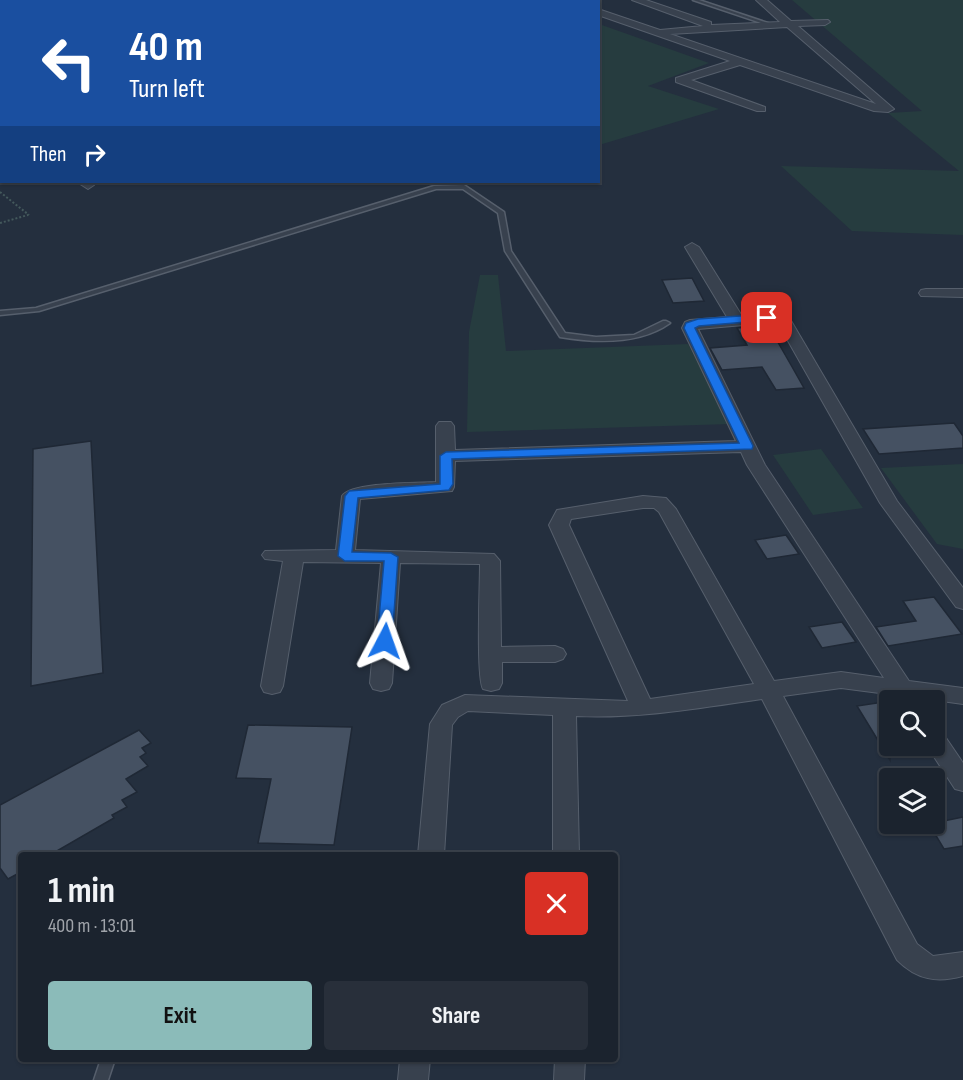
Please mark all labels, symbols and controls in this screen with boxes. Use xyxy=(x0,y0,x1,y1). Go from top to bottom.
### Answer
text: 40 m xyxy=(129,22,203,73)
icon: left xyxy=(30,24,108,102)
text: Turn left xyxy=(129,73,205,105)
icon: right xyxy=(78,138,111,171)
text: Then xyxy=(30,141,66,168)
pin xyxy=(741,292,792,343)
icon: arrive xyxy=(750,301,783,334)
position arrow xyxy=(353,609,417,673)
map controls xyxy=(879,690,945,834)
button: search xyxy=(879,690,945,756)
button: layers xyxy=(879,768,945,834)
text: 1 min xyxy=(48,870,115,913)
button: close xyxy=(525,872,588,935)
text: 400 m · 13:01 xyxy=(48,914,136,938)
button: Exit xyxy=(48,981,312,1050)
button: Share xyxy=(324,981,588,1050)

